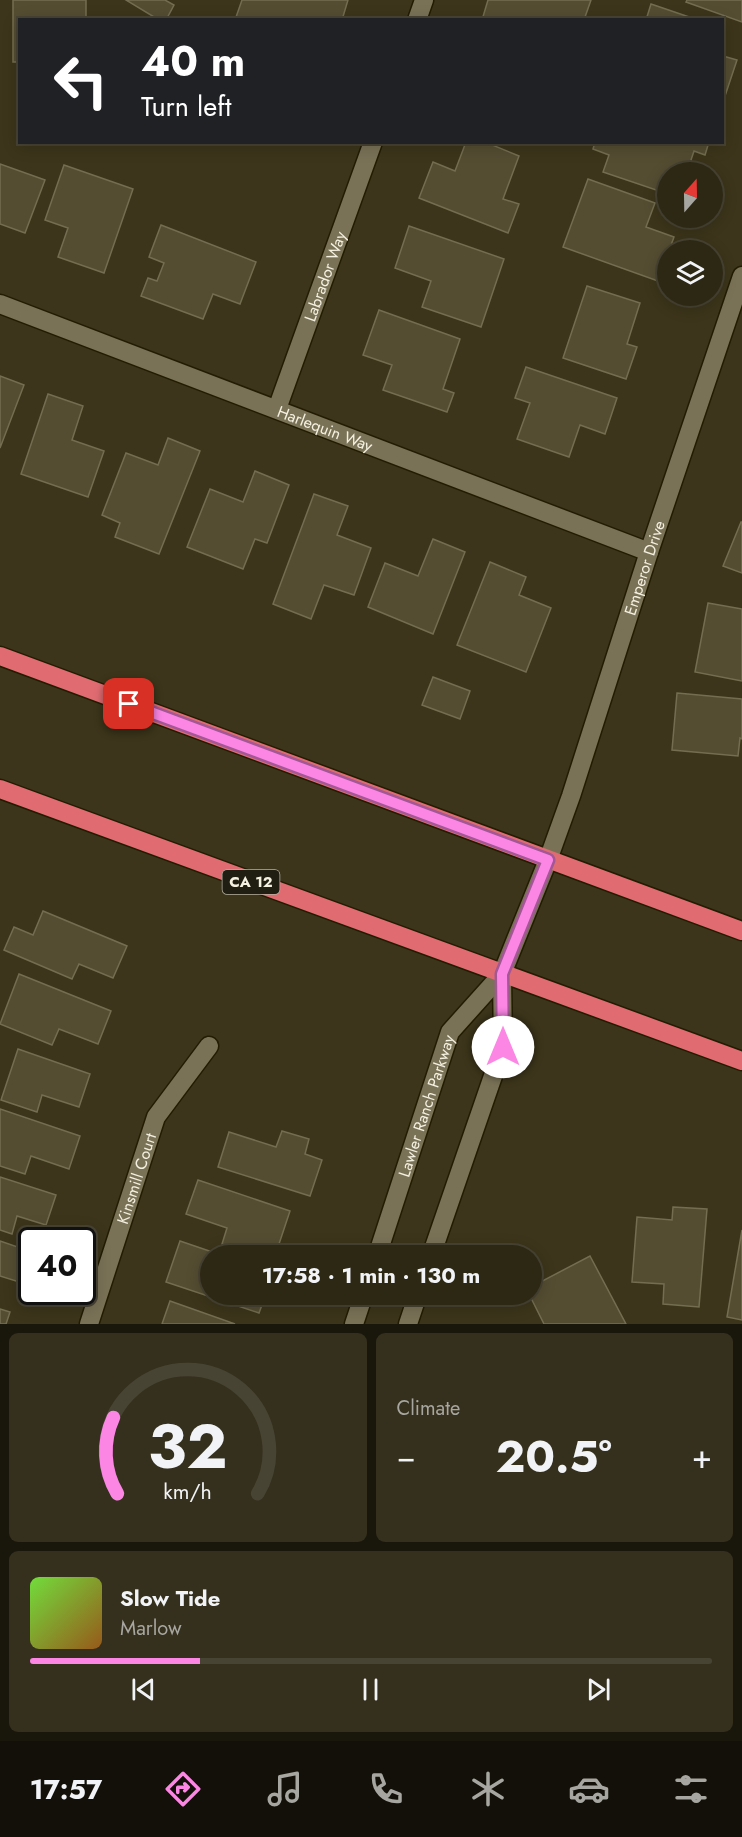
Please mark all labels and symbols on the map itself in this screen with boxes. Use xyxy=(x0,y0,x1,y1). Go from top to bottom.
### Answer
north arrow xyxy=(657,162,723,228)
street label: Labrador Way xyxy=(298,227,352,325)
street label: Harlequin Way xyxy=(274,400,377,457)
street label: Emperor Drive xyxy=(618,517,670,618)
pin xyxy=(103,678,154,729)
road number: CA 12 xyxy=(222,870,280,894)
position arrow xyxy=(471,1015,535,1079)
street label: Lawler Ranch Parkway xyxy=(392,1031,460,1180)
street label: Kinsmill Court xyxy=(111,1130,162,1227)
speed limit sign: 40 xyxy=(18,1227,96,1305)

